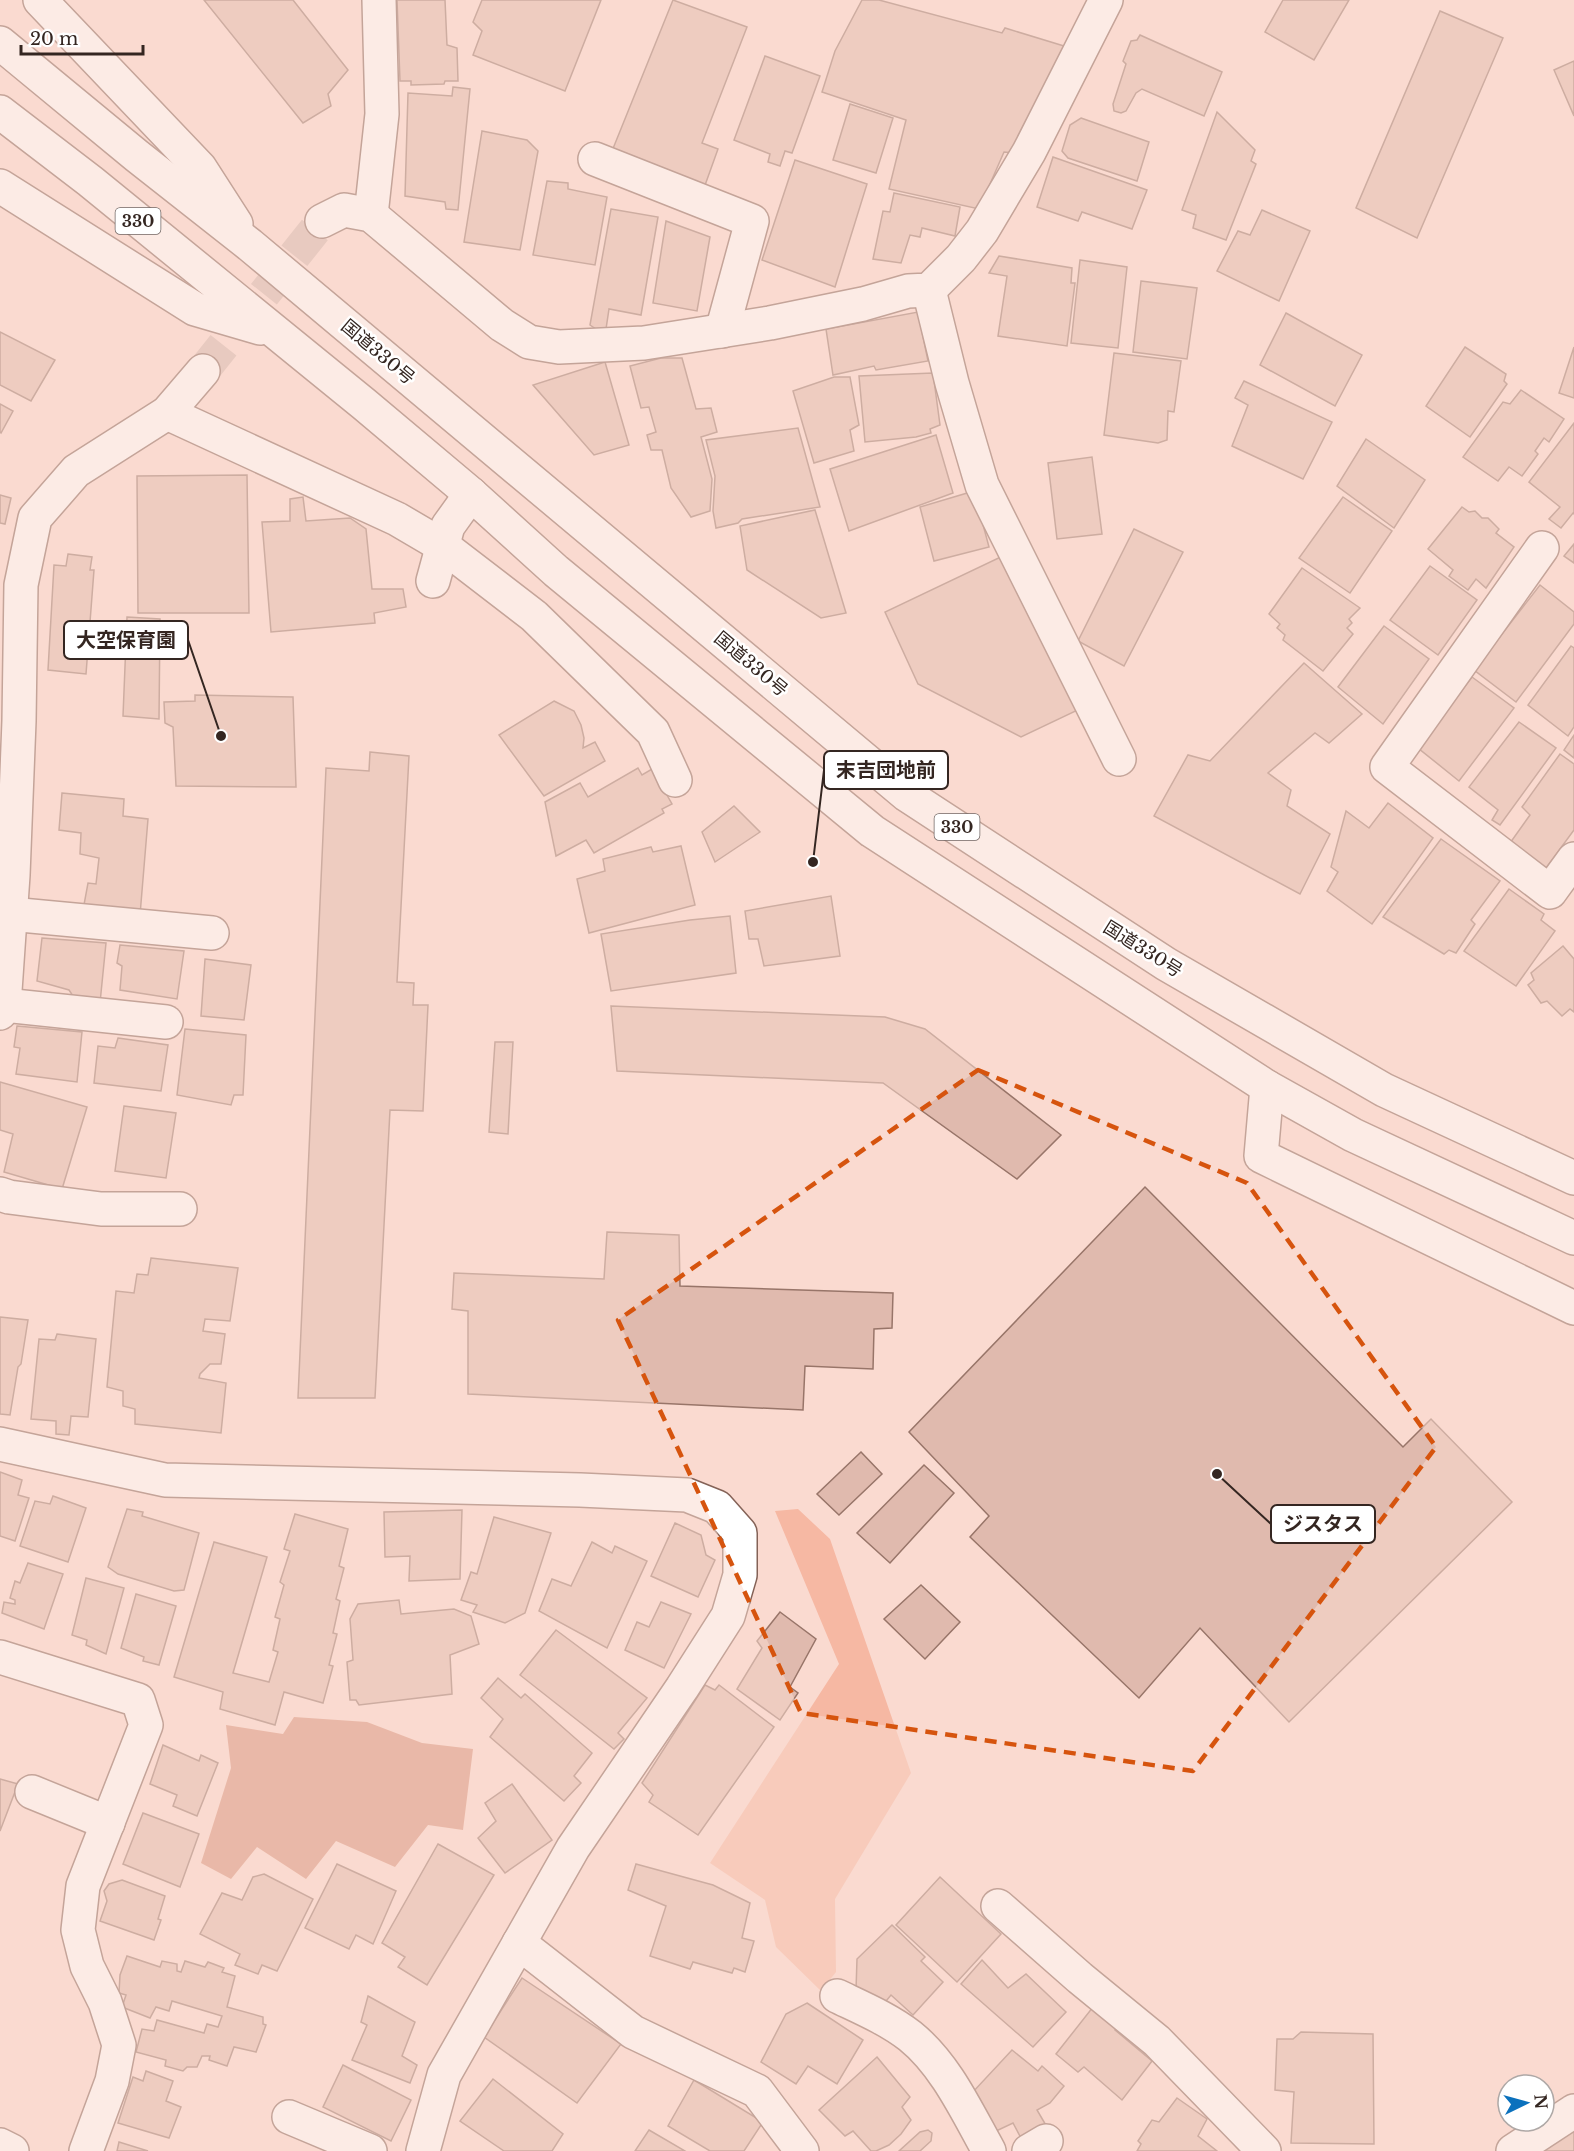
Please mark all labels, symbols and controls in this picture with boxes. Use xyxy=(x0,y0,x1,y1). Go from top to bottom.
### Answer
scale bar xyxy=(21,18,142,56)
text: 20 m xyxy=(30,28,78,50)
road number: 330 xyxy=(116,208,160,234)
street label: 国道330号 xyxy=(337,315,419,389)
callout: 大空保育園 xyxy=(64,621,188,659)
street label: 国道330号 xyxy=(710,627,792,701)
text: 大空保育園 xyxy=(76,628,176,652)
callout: 末吉団地前 xyxy=(824,751,948,789)
text: 末吉団地前 xyxy=(836,758,936,782)
road number: 330 xyxy=(934,814,980,840)
street label: 国道330号 xyxy=(1099,916,1187,982)
callout: ジスタス xyxy=(1271,1505,1375,1543)
text: ジスタス xyxy=(1283,1512,1363,1536)
north arrow xyxy=(1496,2073,1556,2133)
text: N xyxy=(1530,2093,1552,2110)

